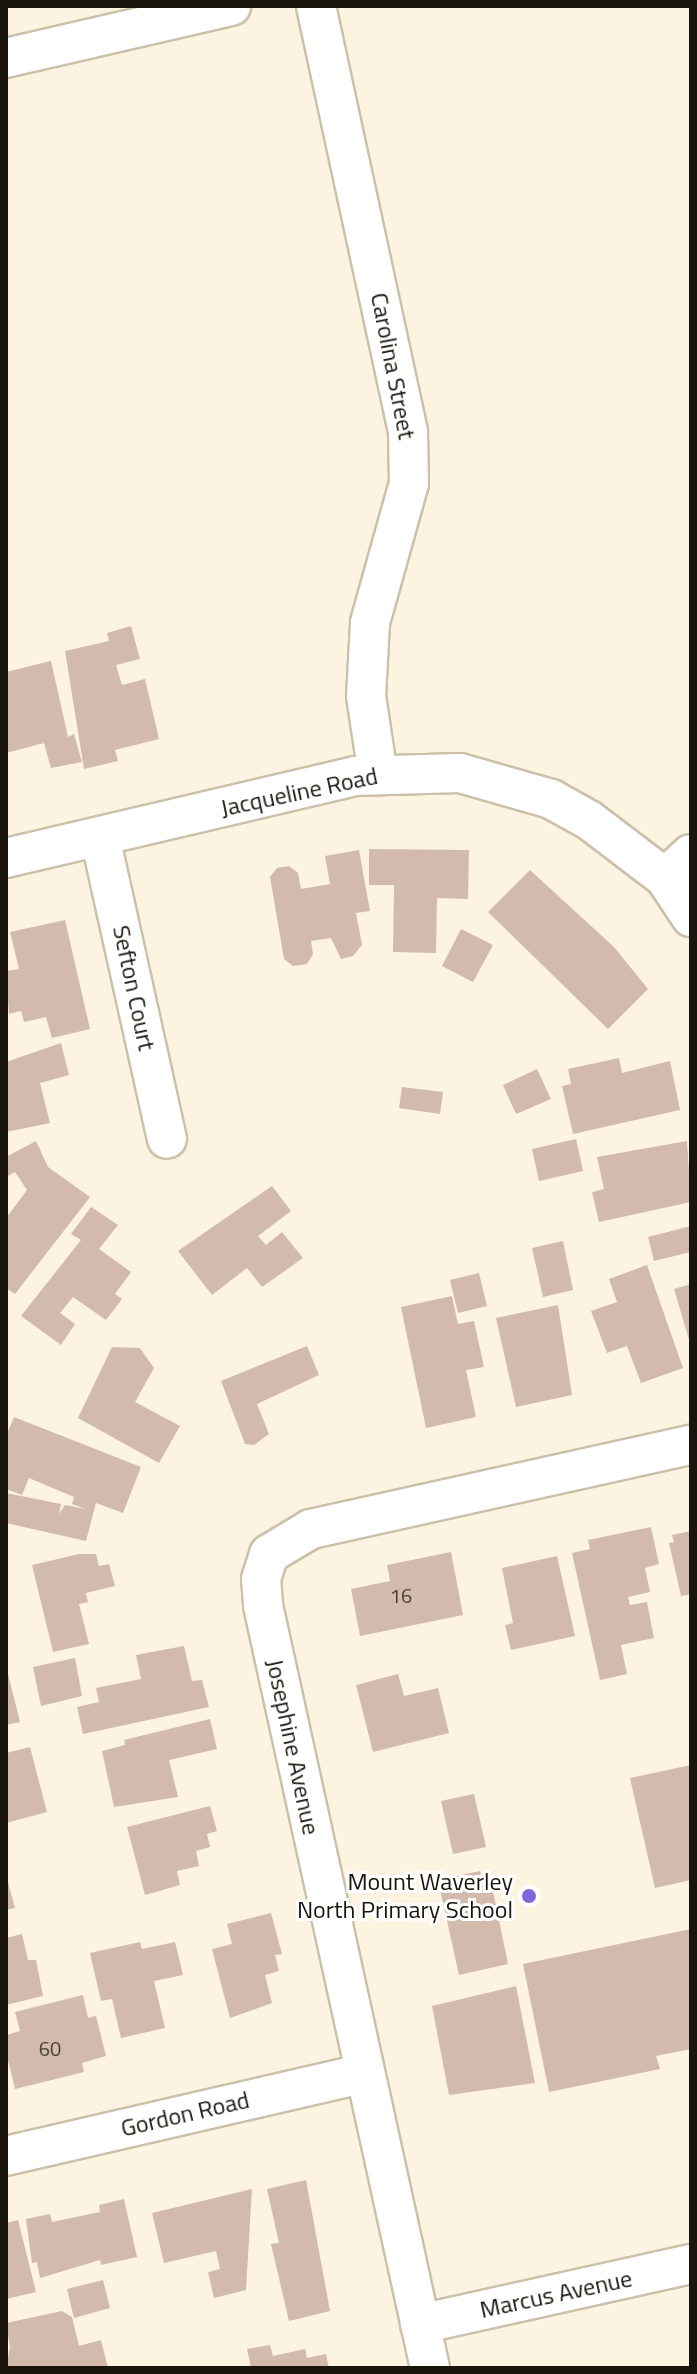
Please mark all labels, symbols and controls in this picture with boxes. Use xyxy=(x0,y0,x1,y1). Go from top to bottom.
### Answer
street label: Carolina Street xyxy=(365,290,421,442)
street label: Jacqueline Road xyxy=(218,761,380,823)
street label: Sefton Court xyxy=(107,923,161,1053)
house number: 16 xyxy=(390,1583,412,1607)
street label: Josephine Avenue xyxy=(260,1657,326,1837)
place label: Mount Waverley North Primary School xyxy=(297,1868,513,1924)
marker: Mount Waverley North Primary School xyxy=(520,1887,538,1905)
house number: 60 xyxy=(39,2036,61,2060)
street label: Gordon Road xyxy=(118,2085,252,2143)
street label: Marcus Avenue xyxy=(477,2264,635,2324)

